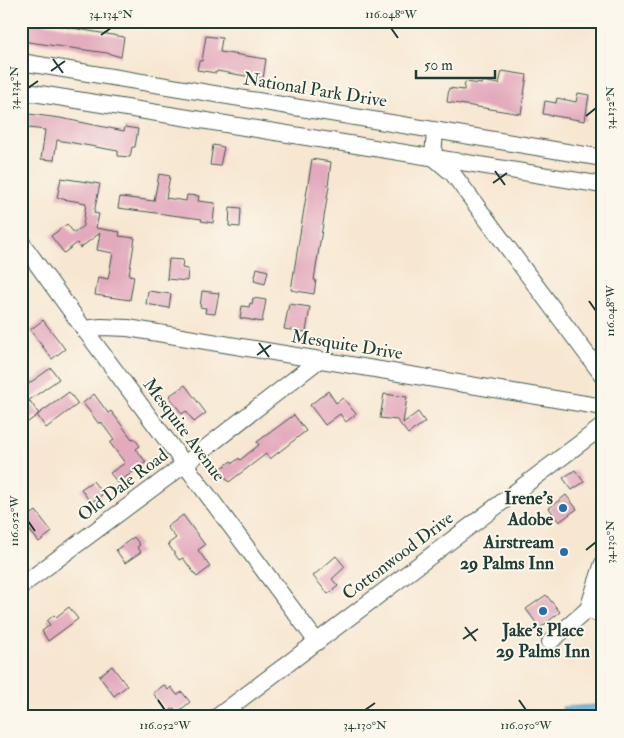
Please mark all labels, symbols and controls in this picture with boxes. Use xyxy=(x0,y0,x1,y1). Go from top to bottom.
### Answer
text: 34.134°N xyxy=(89,7,133,22)
text: 116.048°W xyxy=(365,7,418,22)
scale bar xyxy=(416,48,495,80)
text: 50 m xyxy=(424,56,453,75)
text: 34.134°N xyxy=(7,66,22,110)
street label: National Park Drive xyxy=(242,67,389,113)
text: 34.132°N xyxy=(603,86,618,130)
text: 116.048°W xyxy=(603,284,618,337)
street label: Mesquite Drive xyxy=(290,325,405,365)
street label: Mesquite Avenue xyxy=(138,374,231,487)
street label: Old Dale Road xyxy=(73,443,173,526)
place label: Irene's Adobe xyxy=(504,487,553,531)
text: 116.052°W xyxy=(7,495,22,546)
marker: Irene's Adobe xyxy=(557,502,569,514)
street label: Cottonwood Drive xyxy=(338,506,459,605)
text: 34.130°N xyxy=(603,520,618,564)
place label: Airstream 29 Palms Inn xyxy=(460,531,555,575)
marker: Airstream 29 Palms Inn xyxy=(558,546,570,558)
marker: Jake's Place 29 Palms Inn xyxy=(537,605,549,617)
place label: Jake's Place 29 Palms Inn xyxy=(496,619,591,663)
text: 116.052°W xyxy=(140,718,191,733)
text: 34.130°N xyxy=(343,718,387,733)
text: 116.050°W xyxy=(501,718,552,733)

